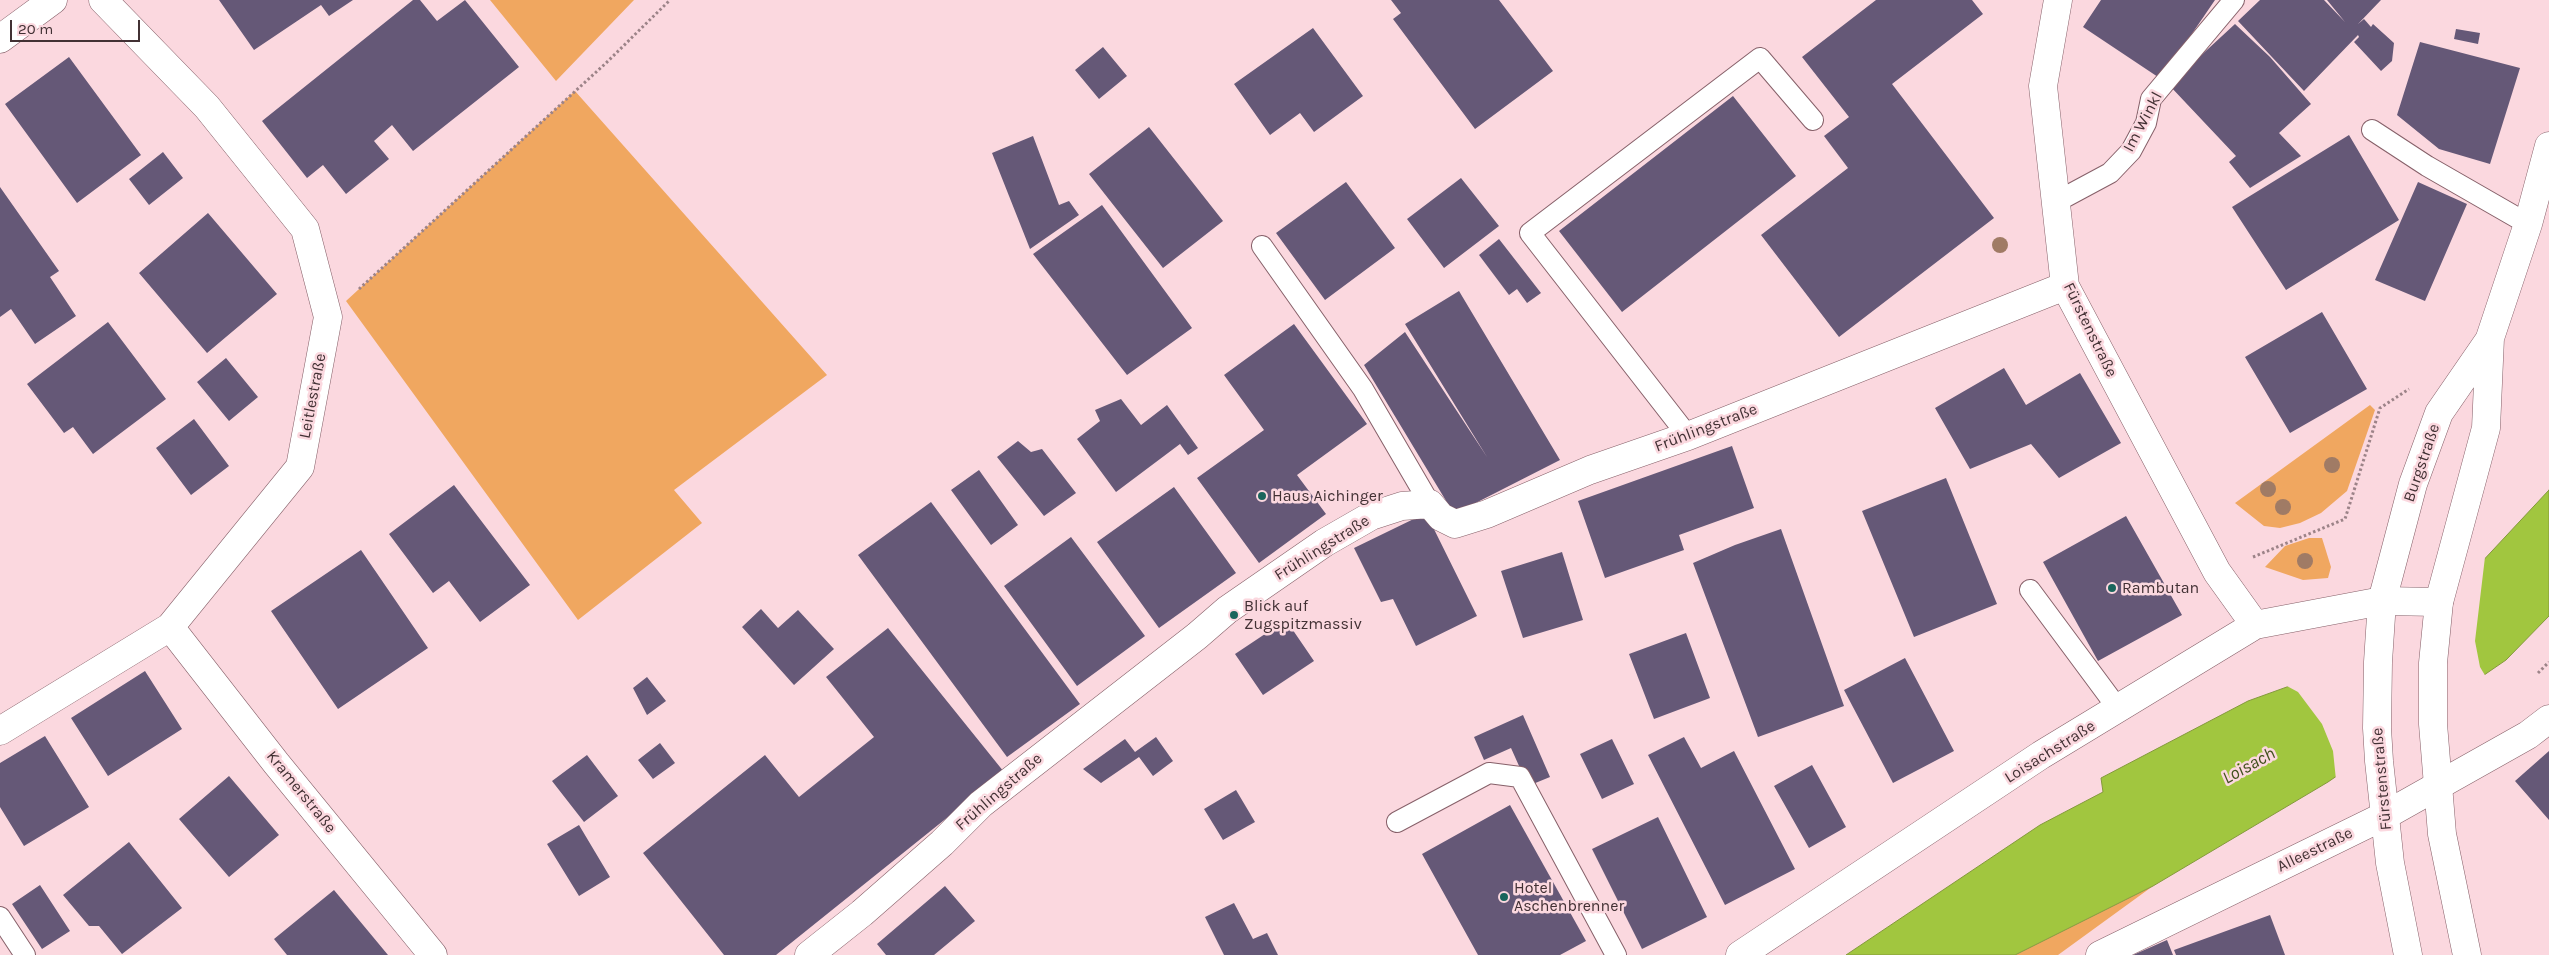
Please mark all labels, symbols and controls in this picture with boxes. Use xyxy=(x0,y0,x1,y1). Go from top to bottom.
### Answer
scale bar xyxy=(12,10,142,42)
text: 20 m xyxy=(18,20,53,38)
street label: Im Winkl xyxy=(2119,89,2167,155)
street label: Fürstenstraße xyxy=(2059,280,2121,380)
street label: Leitlestraße xyxy=(295,352,331,440)
street label: Frühlingstraße xyxy=(1652,400,1760,456)
street label: Burgstraße xyxy=(2400,421,2444,505)
place label: Haus Aichinger xyxy=(1272,486,1383,506)
marker: Haus Aichinger xyxy=(1256,490,1268,502)
street label: Frühlingstraße xyxy=(1271,511,1373,585)
place label: Rambutan xyxy=(2122,578,2199,598)
marker: Rambutan xyxy=(2106,582,2118,594)
place label: Blick auf Zugspitzmassiv xyxy=(1244,596,1362,634)
marker: Blick auf Zugspitzmassiv xyxy=(1228,609,1240,621)
street label: Loisachstraße xyxy=(2001,717,2099,787)
street label: Fürstenstraße xyxy=(2368,727,2396,831)
water label: Loisach xyxy=(2219,743,2279,789)
street label: Kramerstraße xyxy=(262,747,340,837)
street label: Frühlingstraße xyxy=(952,749,1046,835)
street label: Alleestraße xyxy=(2274,823,2356,877)
place label: Hotel Aschenbrenner xyxy=(1514,878,1624,916)
marker: Hotel Aschenbrenner xyxy=(1498,891,1510,903)

